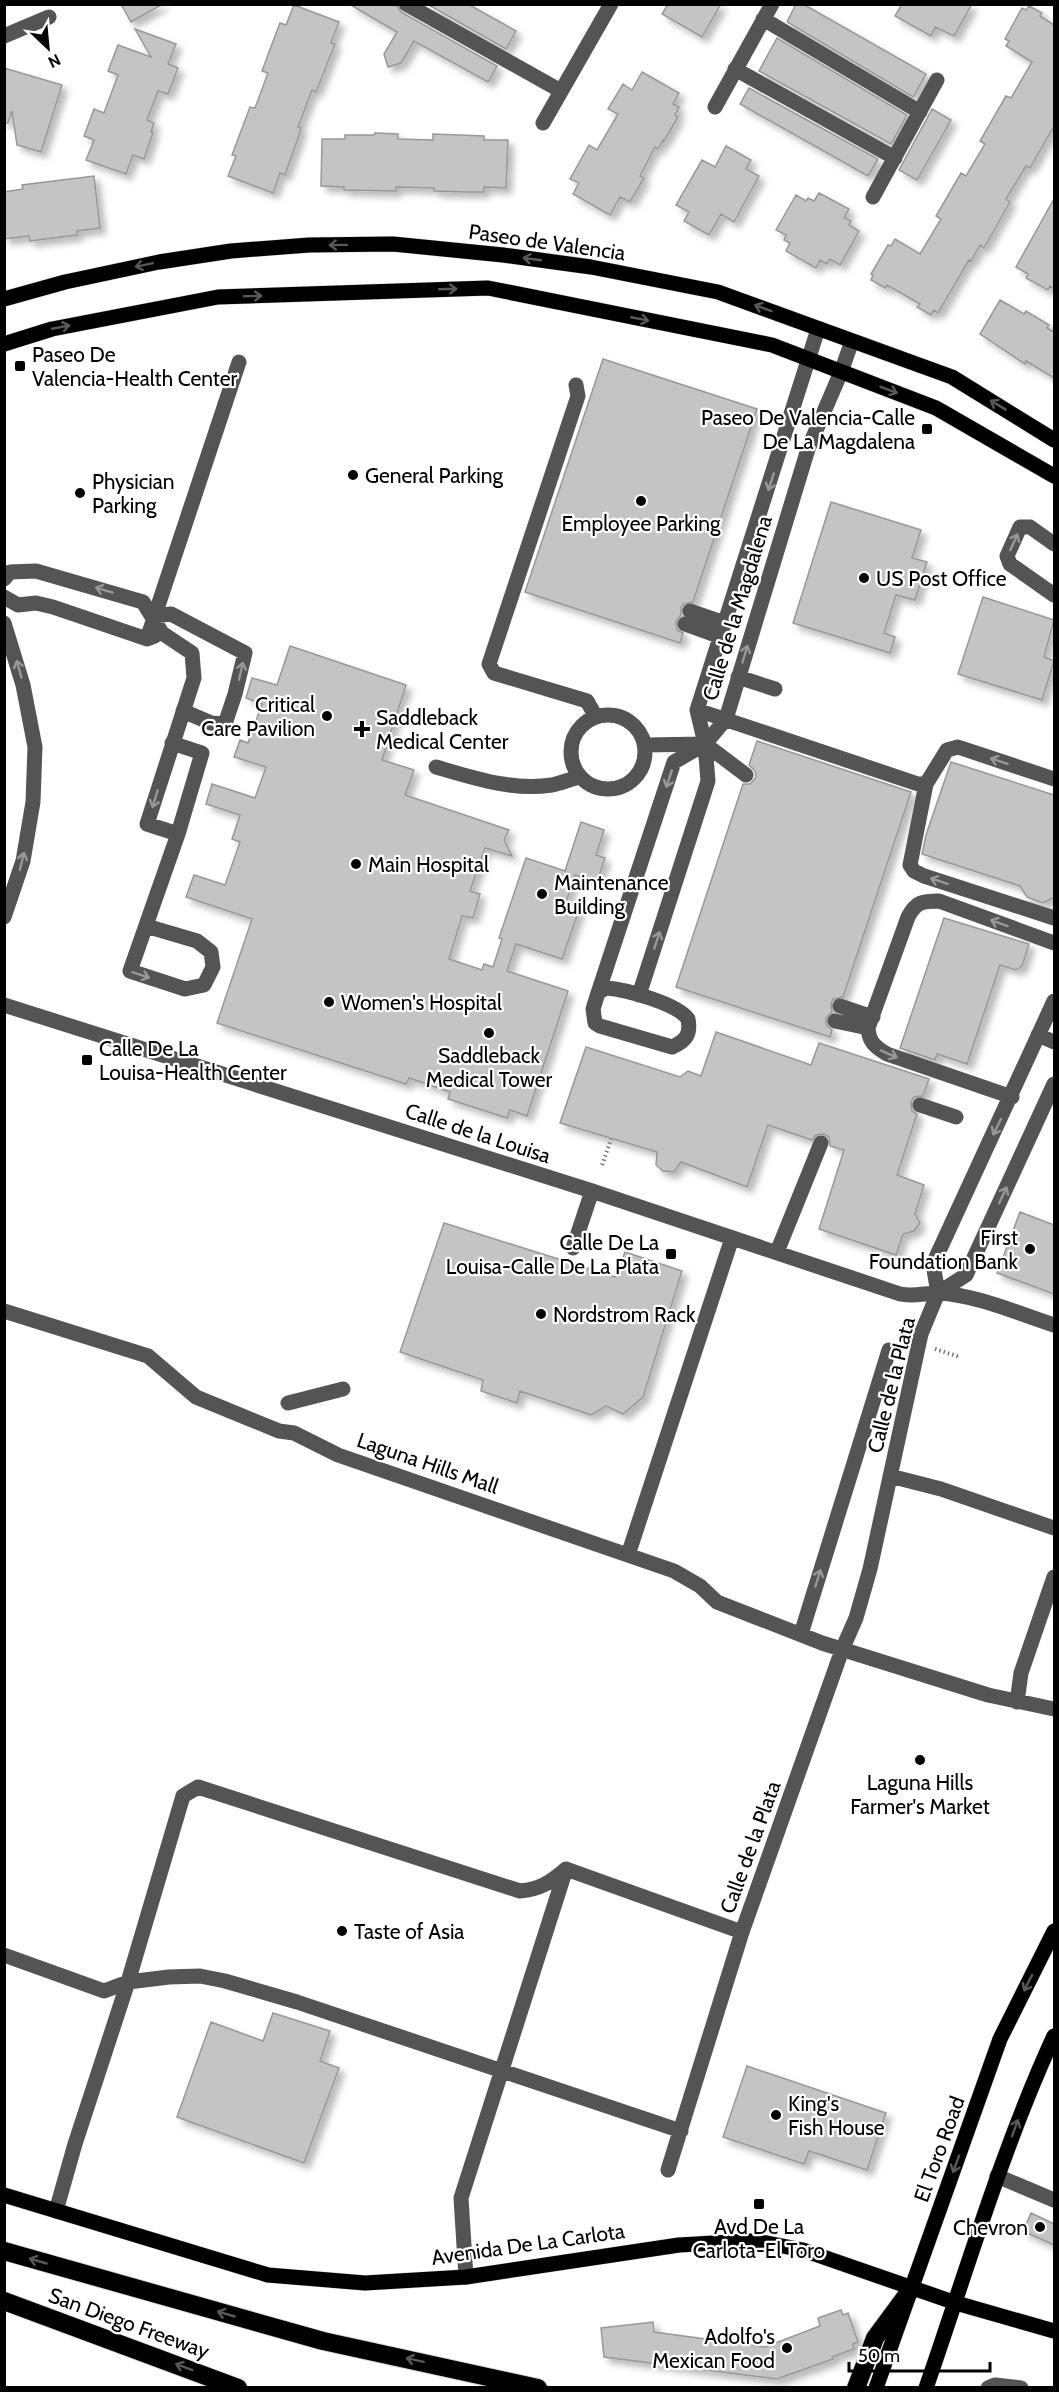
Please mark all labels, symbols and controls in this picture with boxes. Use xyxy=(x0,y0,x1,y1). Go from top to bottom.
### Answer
north arrow xyxy=(18,18,78,78)
text: N xyxy=(45,50,64,72)
street label: Paseo de Valencia xyxy=(467,219,627,265)
one-way arrow xyxy=(328,239,348,251)
one-way arrow xyxy=(522,253,542,264)
one-way arrow xyxy=(135,260,154,272)
one-way arrow xyxy=(437,284,457,295)
one-way arrow xyxy=(242,291,262,302)
one-way arrow xyxy=(754,302,773,313)
one-way arrow xyxy=(629,314,649,325)
one-way arrow xyxy=(50,321,70,332)
place label: Paseo De Valencia-Health Center xyxy=(32,342,237,391)
marker: Paseo De Valencia-Health Center xyxy=(13,359,27,373)
one-way arrow xyxy=(879,385,897,396)
one-way arrow xyxy=(990,399,1007,411)
place label: Paseo De Valencia-Calle De La Magdalena xyxy=(701,405,915,454)
marker: Paseo De Valencia-Calle De La Magdalena xyxy=(920,422,934,436)
place label: General Parking xyxy=(365,463,504,488)
marker: General Parking xyxy=(346,468,360,482)
place label: Physician Parking xyxy=(92,469,174,518)
one-way arrow xyxy=(764,472,775,491)
marker: Physician Parking xyxy=(73,486,87,500)
marker: Employee Parking xyxy=(634,494,648,508)
place label: Employee Parking xyxy=(562,511,721,536)
street label: Calle de la Magdalena xyxy=(697,513,777,703)
one-way arrow xyxy=(1008,533,1020,551)
place label: US Post Office xyxy=(876,566,1007,591)
marker: US Post Office xyxy=(857,571,871,585)
one-way arrow xyxy=(95,584,114,595)
one-way arrow xyxy=(740,644,751,663)
one-way arrow xyxy=(12,660,24,679)
one-way arrow xyxy=(235,662,247,681)
place label: Critical Care Pavilion xyxy=(201,692,315,741)
place label: Saddleback Medical Center xyxy=(376,705,509,754)
marker: Critical Care Pavilion xyxy=(320,709,334,723)
marker: Saddleback Medical Center xyxy=(353,720,371,738)
one-way arrow xyxy=(990,755,1009,766)
one-way arrow xyxy=(662,769,673,788)
one-way arrow xyxy=(149,789,160,808)
one-way arrow xyxy=(17,852,29,871)
place label: Main Hospital xyxy=(368,852,489,877)
marker: Main Hospital xyxy=(349,857,363,871)
place label: Maintenance Building xyxy=(554,870,669,919)
one-way arrow xyxy=(930,874,949,885)
marker: Maintenance Building xyxy=(535,887,549,901)
one-way arrow xyxy=(991,916,1009,927)
one-way arrow xyxy=(652,931,663,950)
one-way arrow xyxy=(131,970,150,981)
place label: Women's Hospital xyxy=(341,990,502,1015)
marker: Women's Hospital xyxy=(322,995,336,1009)
marker: Saddleback Medical Tower xyxy=(482,1026,496,1040)
place label: Calle De La Louisa-Health Center xyxy=(99,1036,287,1085)
place label: Saddleback Medical Tower xyxy=(426,1043,553,1092)
one-way arrow xyxy=(880,1049,898,1060)
marker: Calle De La Louisa-Health Center xyxy=(80,1053,94,1067)
street label: Calle de la Louisa xyxy=(402,1098,554,1168)
one-way arrow xyxy=(991,1118,1003,1136)
one-way arrow xyxy=(998,1187,1009,1205)
place label: First Foundation Bank xyxy=(869,1225,1019,1274)
place label: Calle De La Louisa-Calle De La Plata xyxy=(446,1230,659,1279)
marker: First Foundation Bank xyxy=(1023,1242,1037,1256)
marker: Calle De La Louisa-Calle De La Plata xyxy=(664,1247,678,1261)
place label: Nordstrom Rack xyxy=(553,1302,696,1327)
marker: Nordstrom Rack xyxy=(534,1307,548,1321)
street label: Calle de la Plata xyxy=(862,1314,920,1456)
street label: Laguna Hills Mall xyxy=(354,1427,502,1499)
one-way arrow xyxy=(814,1569,825,1588)
marker: Laguna Hills Farmer's Market xyxy=(913,1753,927,1767)
place label: Laguna Hills Farmer's Market xyxy=(850,1770,990,1819)
street label: Calle de la Plata xyxy=(714,1777,786,1917)
place label: Taste of Asia xyxy=(354,1919,464,1944)
marker: Taste of Asia xyxy=(335,1924,349,1938)
one-way arrow xyxy=(1022,1974,1034,1992)
place label: King's Fish House xyxy=(788,2091,885,2140)
street label: El Toro Road xyxy=(908,2093,970,2205)
marker: King's Fish House xyxy=(769,2108,783,2122)
one-way arrow xyxy=(1010,2119,1021,2138)
one-way arrow xyxy=(949,2154,960,2173)
marker: Avd De La Carlota-El Toro xyxy=(752,2197,766,2211)
place label: Avd De La Carlota-El Toro xyxy=(693,2214,825,2263)
place label: Chevron xyxy=(953,2215,1028,2240)
street label: Avenida De La Carlota xyxy=(430,2218,626,2270)
marker: Chevron xyxy=(1033,2220,1047,2234)
one-way arrow xyxy=(29,2255,48,2266)
street label: San Diego Freeway xyxy=(45,2282,213,2364)
one-way arrow xyxy=(216,2308,235,2319)
place label: Adolfo's Mexican Food xyxy=(652,2324,775,2373)
scale bar xyxy=(849,2335,990,2373)
marker: Adolfo's Mexican Food xyxy=(780,2341,794,2355)
text: 50 m xyxy=(858,2345,900,2367)
one-way arrow xyxy=(406,2354,425,2365)
one-way arrow xyxy=(175,2361,194,2372)

